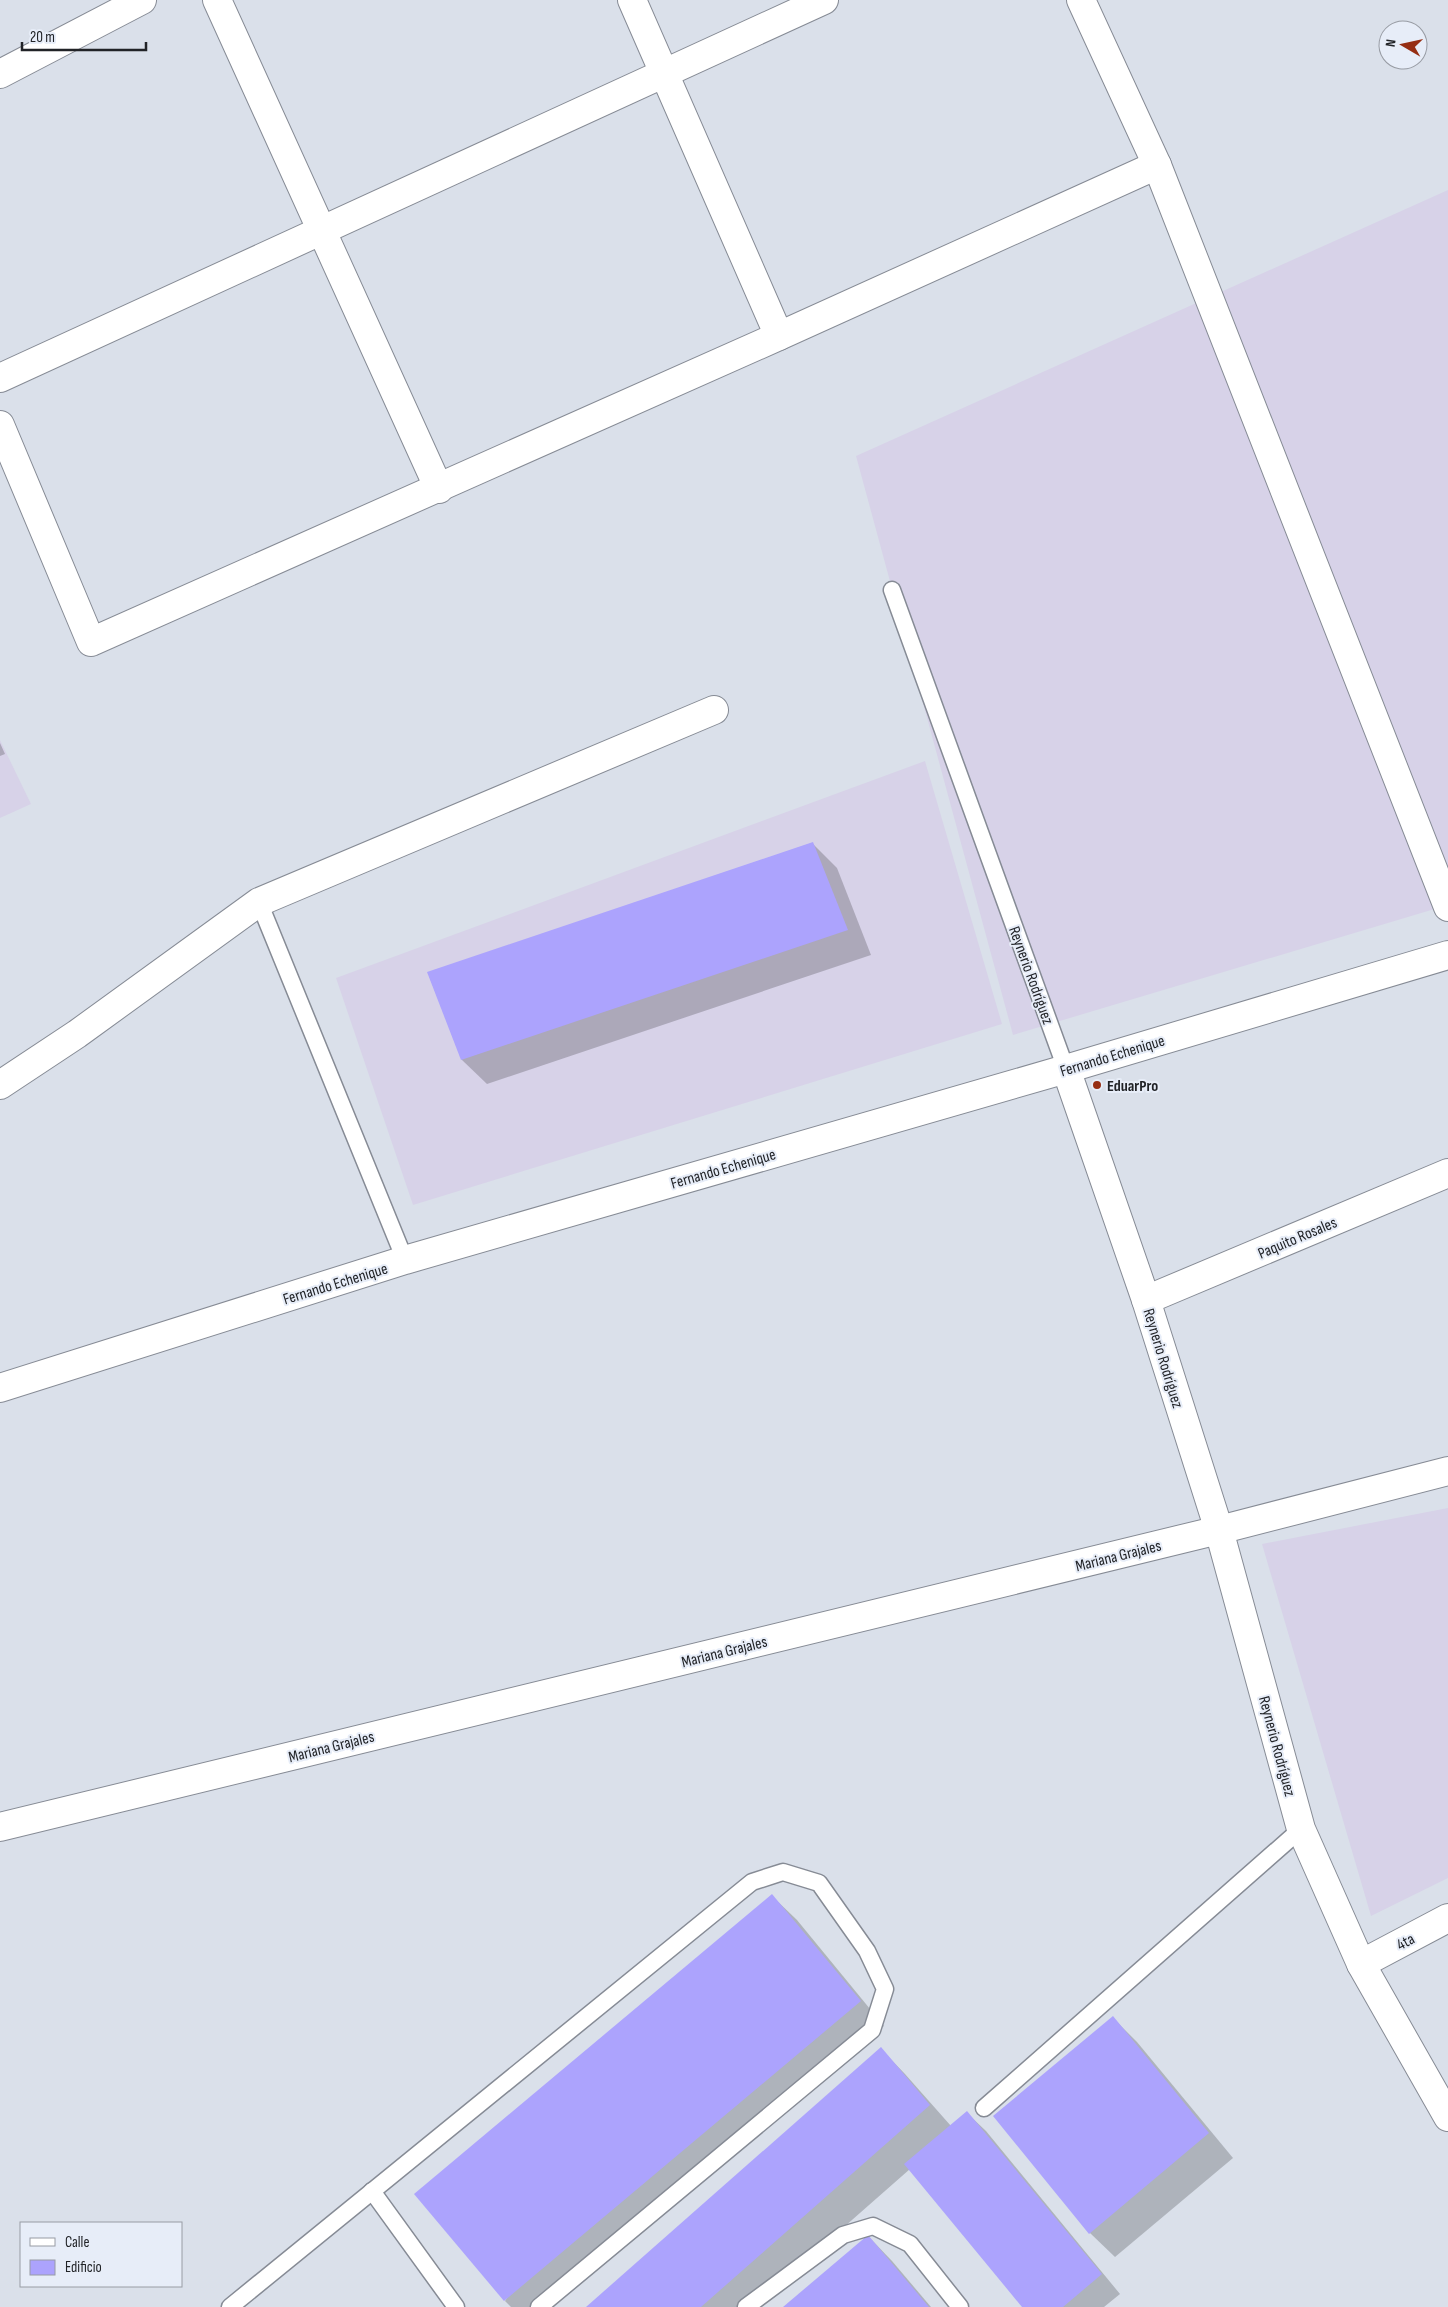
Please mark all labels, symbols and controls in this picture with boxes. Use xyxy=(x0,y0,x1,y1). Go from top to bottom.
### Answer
scale bar xyxy=(22,20,146,52)
north arrow xyxy=(1378,20,1428,70)
text: 20 m xyxy=(30,28,55,47)
text: N xyxy=(1382,38,1400,48)
street label: Reynerio Rodríguez xyxy=(1004,924,1057,1027)
street label: Fernando Echenique xyxy=(1058,1032,1167,1081)
place label: EduarPro xyxy=(1107,1077,1158,1096)
marker: EduarPro xyxy=(1091,1079,1103,1091)
street label: Fernando Echenique xyxy=(669,1145,778,1194)
street label: Paquito Rosales xyxy=(1255,1213,1340,1263)
street label: Fernando Echenique xyxy=(281,1260,390,1309)
street label: Reynerio Rodríguez xyxy=(1138,1306,1187,1411)
street label: Mariana Grajales xyxy=(1074,1537,1163,1576)
street label: Mariana Grajales xyxy=(680,1633,769,1672)
street label: Reynerio Rodríguez xyxy=(1254,1694,1299,1799)
street label: Mariana Grajales xyxy=(287,1728,376,1767)
street label: 4ta xyxy=(1393,1930,1418,1955)
legend xyxy=(20,2222,182,2287)
text: Calle xyxy=(65,2233,89,2252)
text: Edificio xyxy=(65,2258,102,2277)

